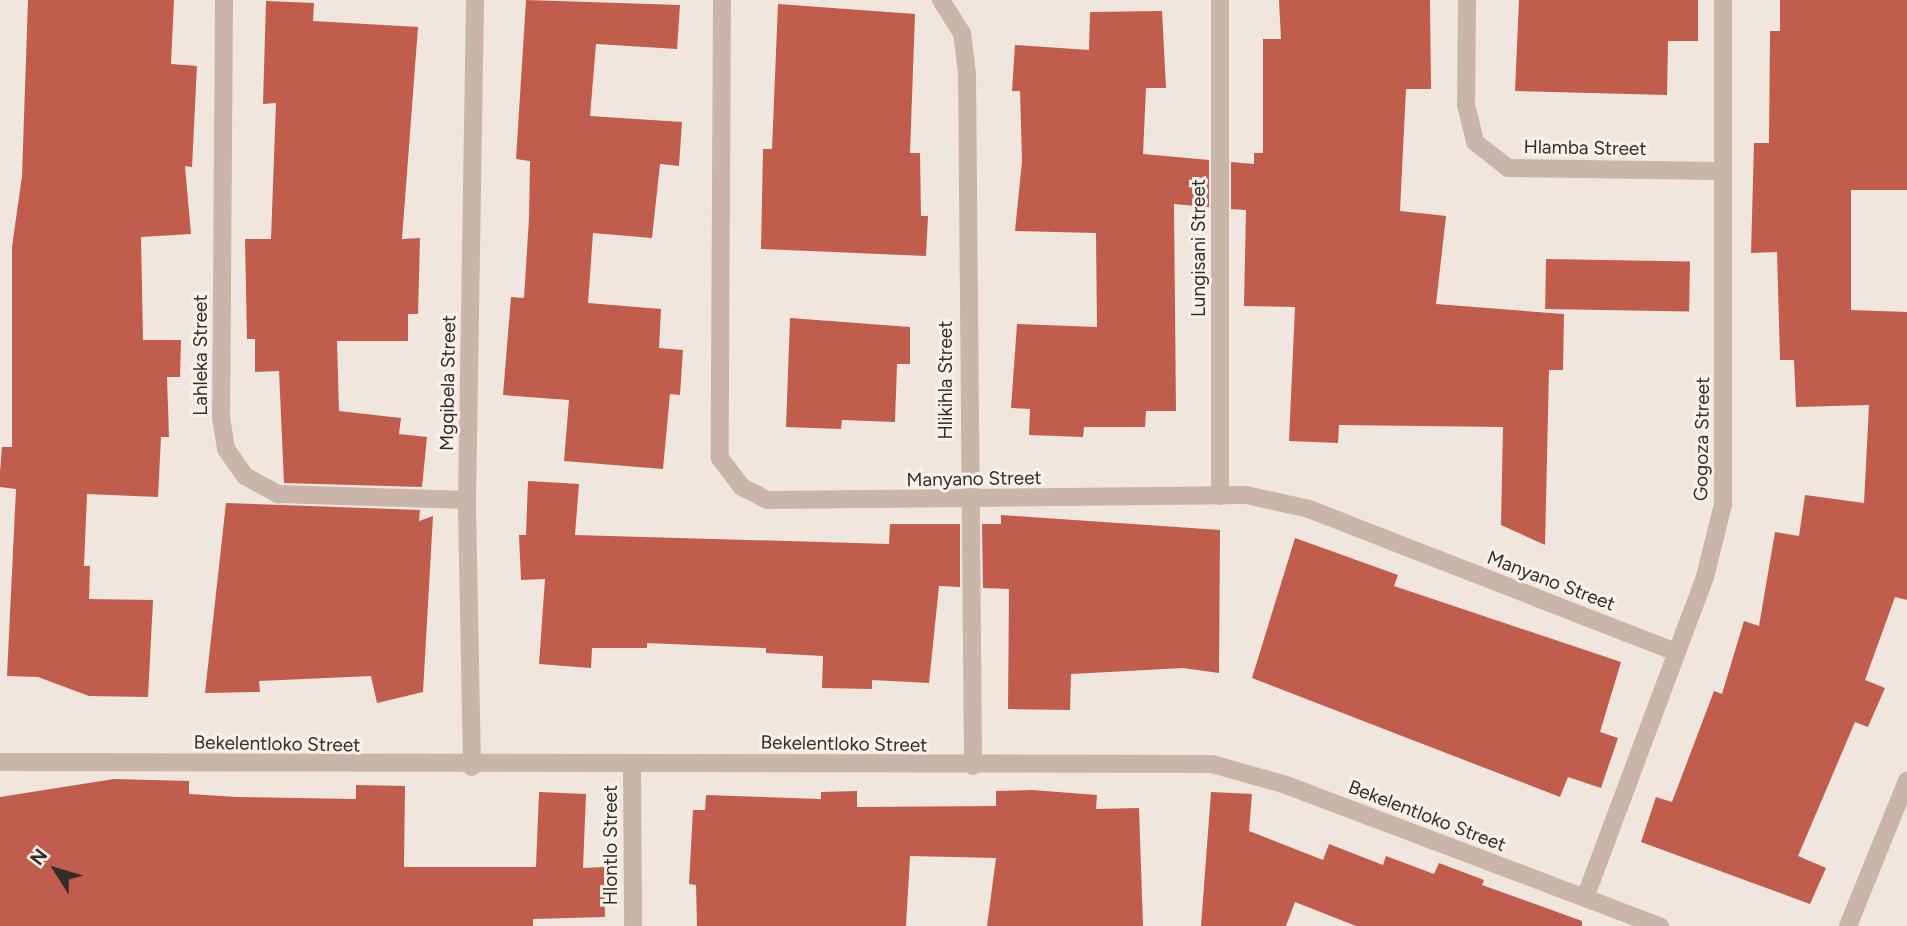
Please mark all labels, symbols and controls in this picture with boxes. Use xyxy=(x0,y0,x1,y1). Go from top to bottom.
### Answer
street label: Hlamba Street xyxy=(1523,136,1647,160)
street label: Lungisani Street xyxy=(1188,179,1210,317)
street label: Lahleka Street xyxy=(190,294,212,416)
street label: Mgqibela Street xyxy=(435,315,461,451)
street label: Hlikihla Street xyxy=(935,321,957,439)
street label: Gogoza Street xyxy=(1690,377,1714,501)
street label: Manyano Street xyxy=(906,466,1042,492)
street label: Manyano Street xyxy=(1484,546,1618,616)
street label: Bekelentloko Street xyxy=(193,731,361,757)
street label: Bekelentloko Street xyxy=(760,731,928,757)
street label: Bekelentloko Street xyxy=(1345,775,1509,857)
street label: Hlontlo Street xyxy=(600,785,622,905)
north arrow xyxy=(21,835,91,905)
text: N xyxy=(25,844,52,870)

